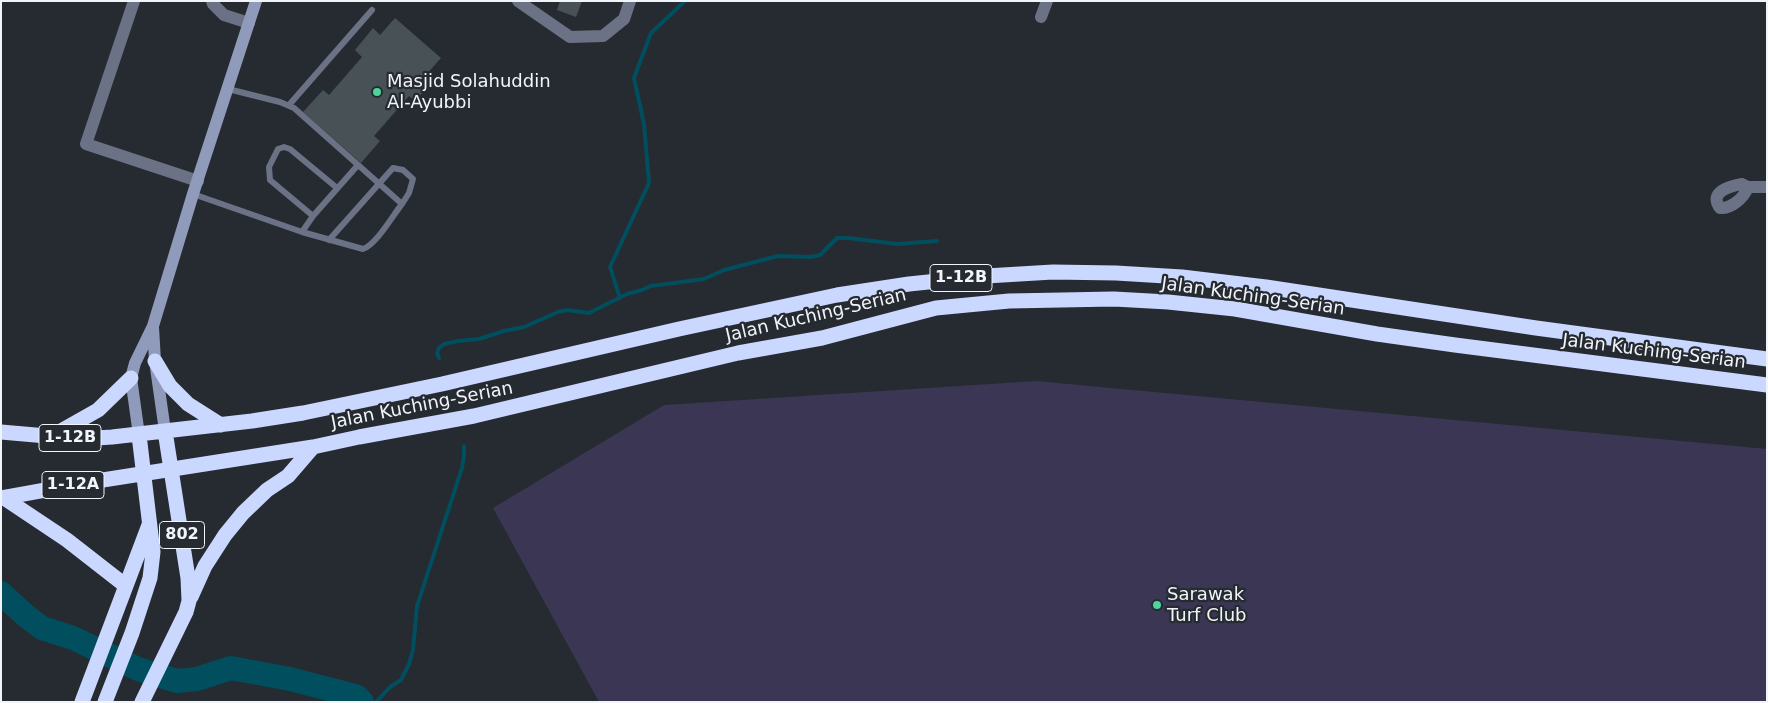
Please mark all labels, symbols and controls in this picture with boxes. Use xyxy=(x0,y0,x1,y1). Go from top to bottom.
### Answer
place label: Masjid Solahuddin Al-Ayubbi xyxy=(387,71,551,114)
marker: Masjid Solahuddin Al-Ayubbi xyxy=(371,86,383,98)
road number: 1-12B xyxy=(930,264,992,292)
street label: Jalan Kuching-Serian xyxy=(1160,273,1346,321)
street label: Jalan Kuching-Serian xyxy=(724,285,908,347)
street label: Jalan Kuching-Serian xyxy=(1561,330,1747,374)
street label: Jalan Kuching-Serian xyxy=(329,378,515,434)
road number: 1-12B xyxy=(39,424,101,452)
road number: 1-12A xyxy=(42,472,104,498)
road number: 802 xyxy=(160,522,204,548)
place label: Sarawak Turf Club xyxy=(1167,584,1247,626)
marker: Sarawak Turf Club xyxy=(1151,599,1163,611)

